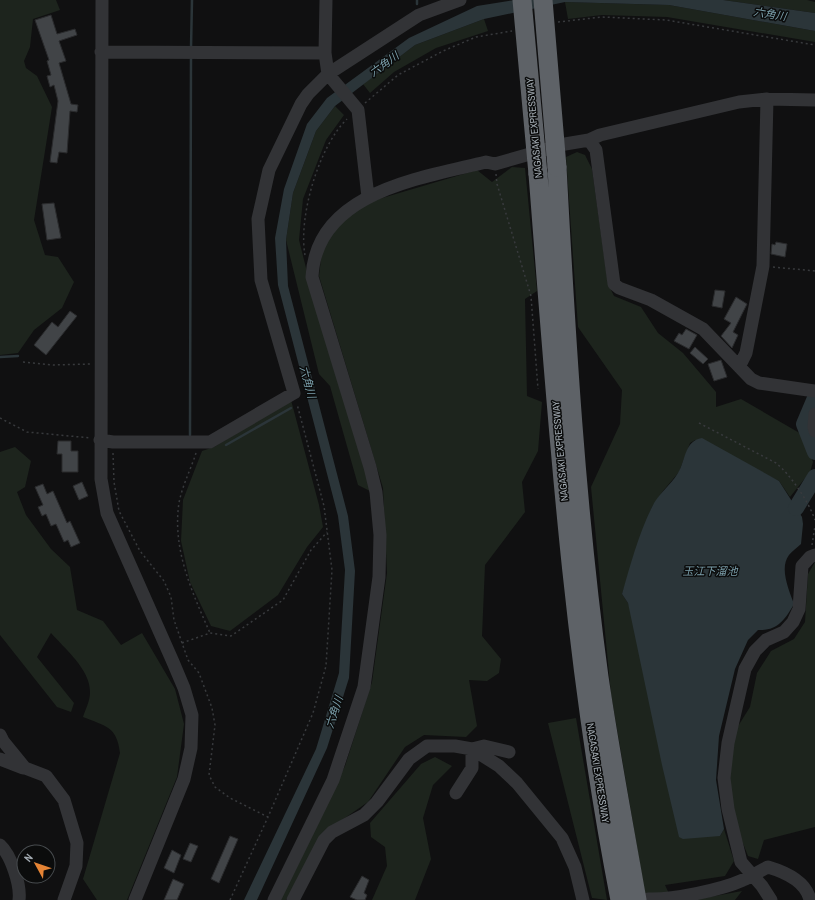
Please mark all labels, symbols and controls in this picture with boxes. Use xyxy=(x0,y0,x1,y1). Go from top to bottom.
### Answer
water label: 六角川 xyxy=(753,5,788,24)
water label: 六角川 xyxy=(367,48,402,79)
street label: NAGASAKI EXPRESSWAY xyxy=(523,77,545,179)
water label: 六角川 xyxy=(297,364,319,401)
street label: NAGASAKI EXPRESSWAY xyxy=(549,400,571,502)
water label: 玉江下溜池 xyxy=(683,564,738,578)
water label: 六角川 xyxy=(322,693,346,730)
street label: NAGASAKI EXPRESSWAY xyxy=(584,722,612,824)
north arrow xyxy=(16,844,56,884)
text: N xyxy=(21,851,36,865)

